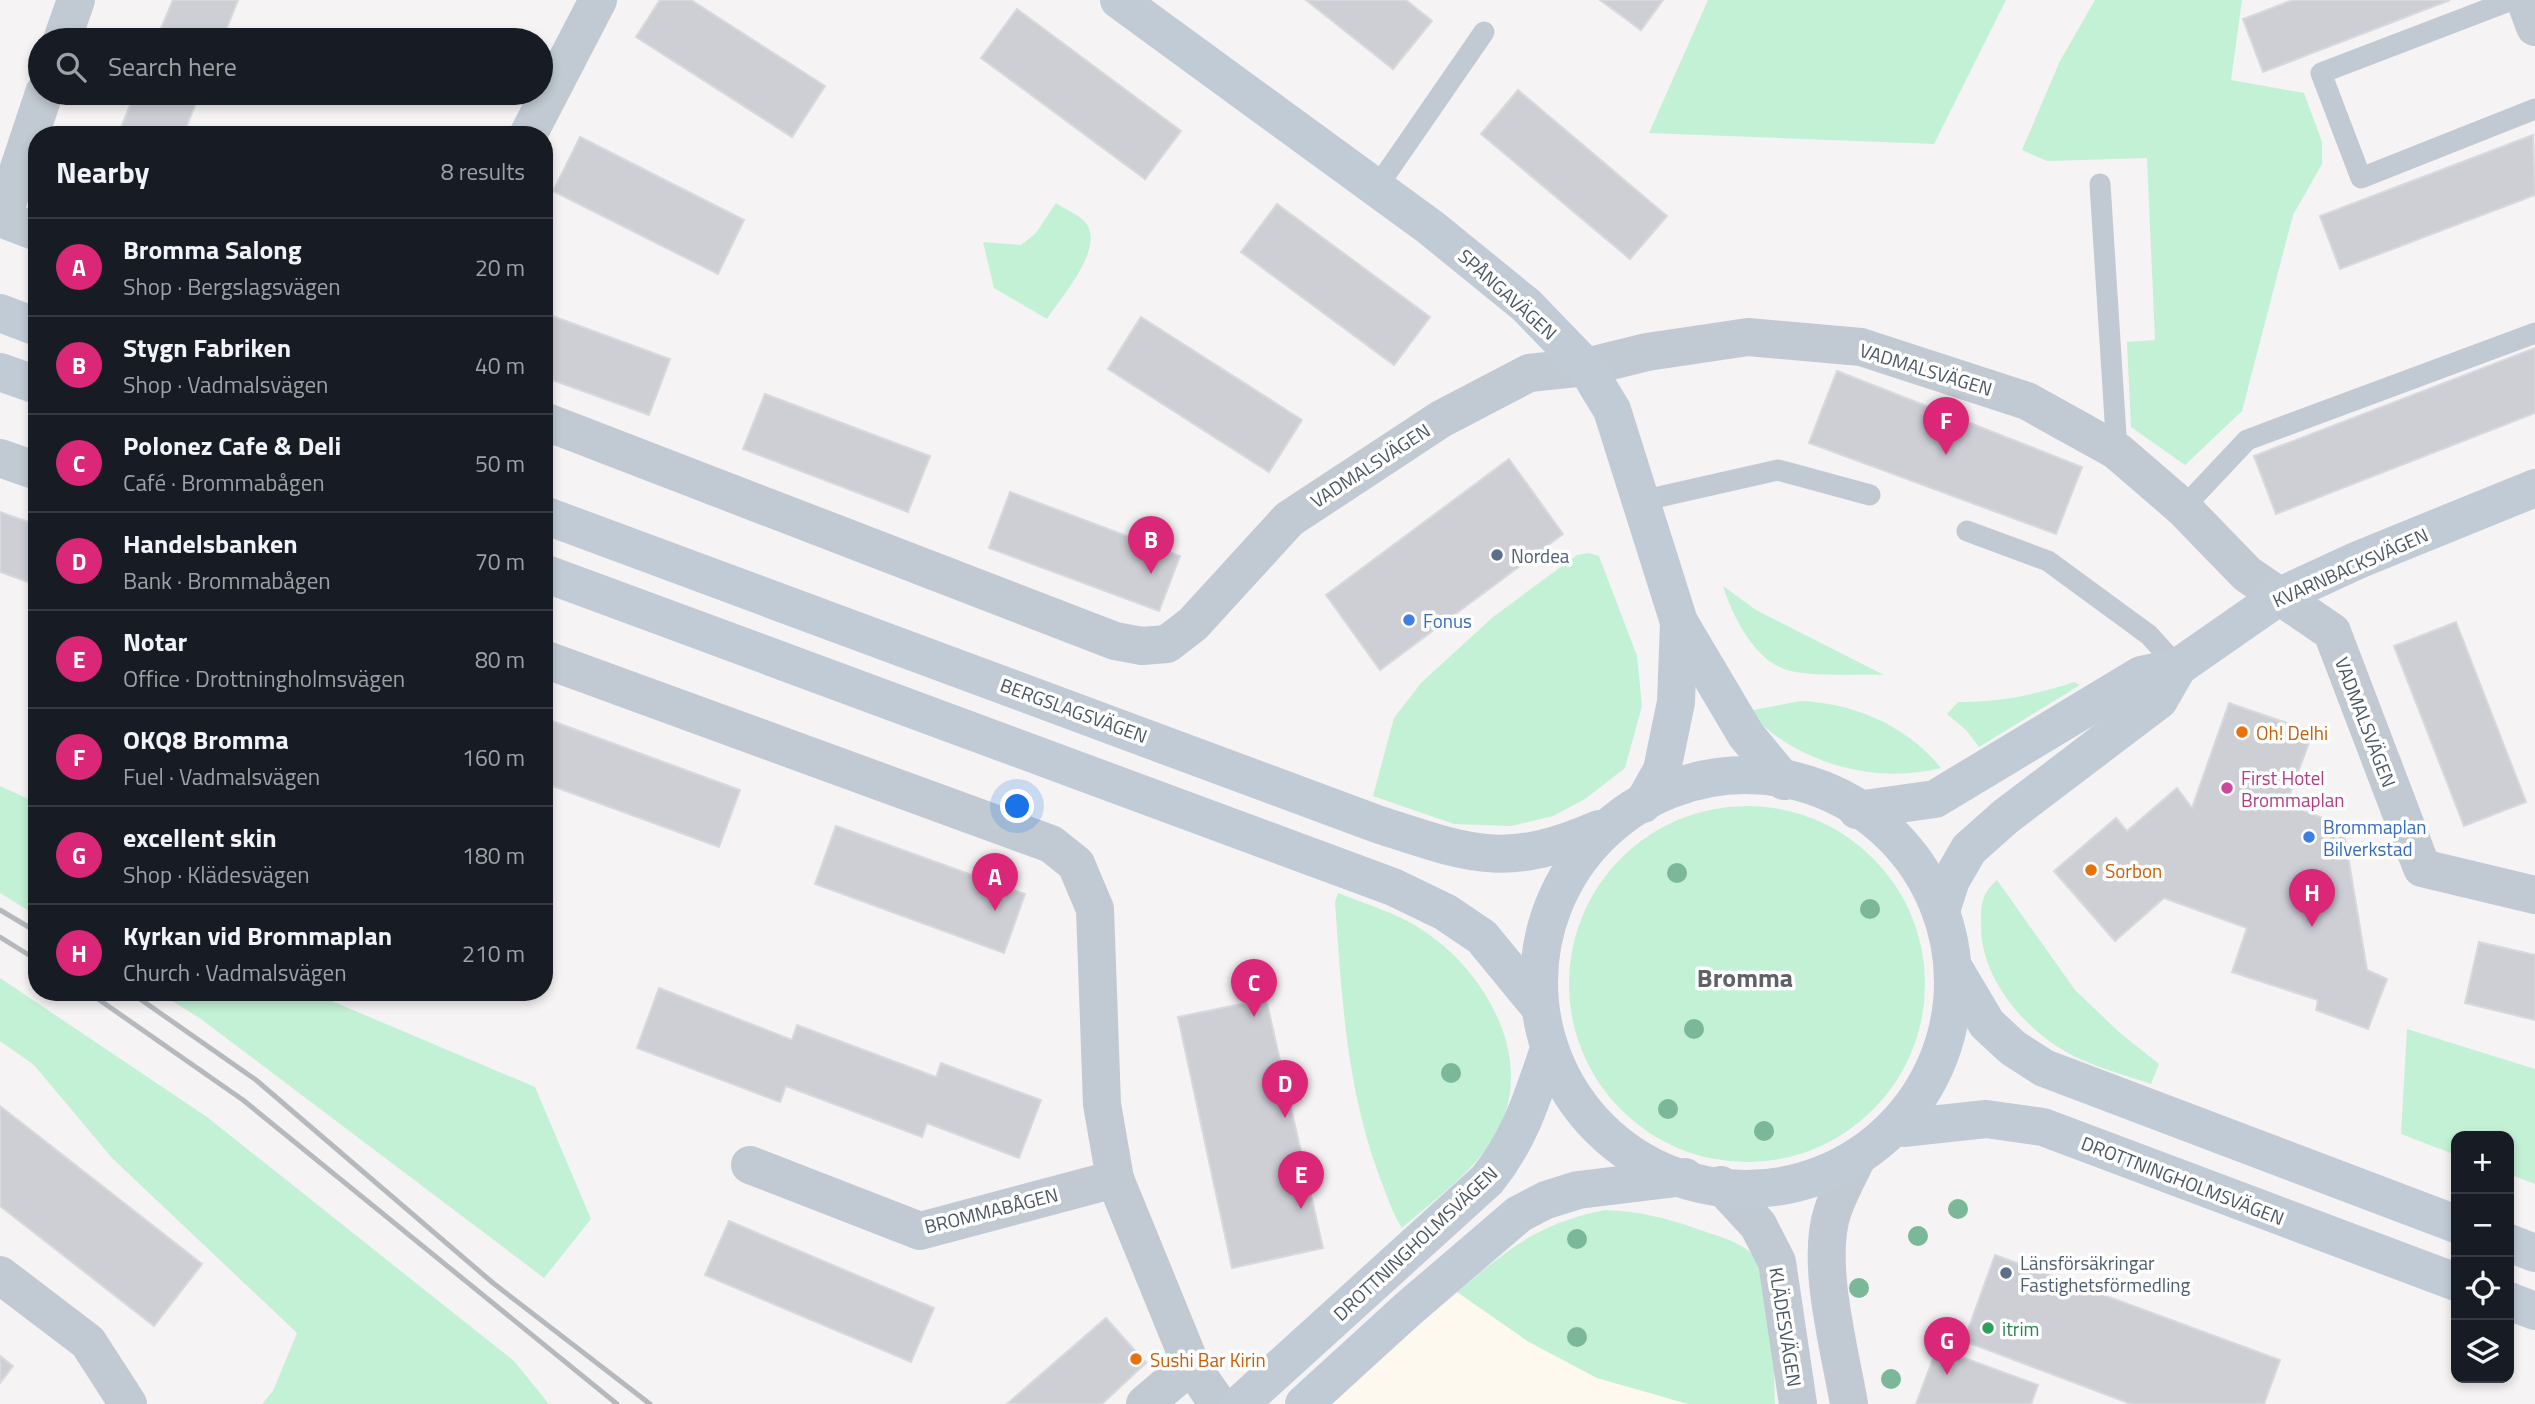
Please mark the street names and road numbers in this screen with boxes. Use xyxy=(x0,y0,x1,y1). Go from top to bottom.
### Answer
street label: SPÅNGAVÄGEN xyxy=(1452,242,1564,346)
street label: VADMALSVÄGEN xyxy=(1856,335,1996,403)
street label: VADMALSVÄGEN xyxy=(1305,415,1435,515)
street label: KVARNBACKSVÄGEN xyxy=(2267,520,2433,614)
street label: VADMALSVÄGEN xyxy=(2328,653,2404,791)
street label: BERGSLAGSVÄGEN xyxy=(996,670,1152,750)
street label: DROTTNINGHOLMSVÄGEN xyxy=(2077,1128,2289,1232)
street label: DROTTNINGHOLMSVÄGEN xyxy=(1326,1159,1504,1327)
street label: BROMMABÅGEN xyxy=(921,1179,1061,1241)
street label: KLÄDESVÄGEN xyxy=(1762,1265,1810,1389)

